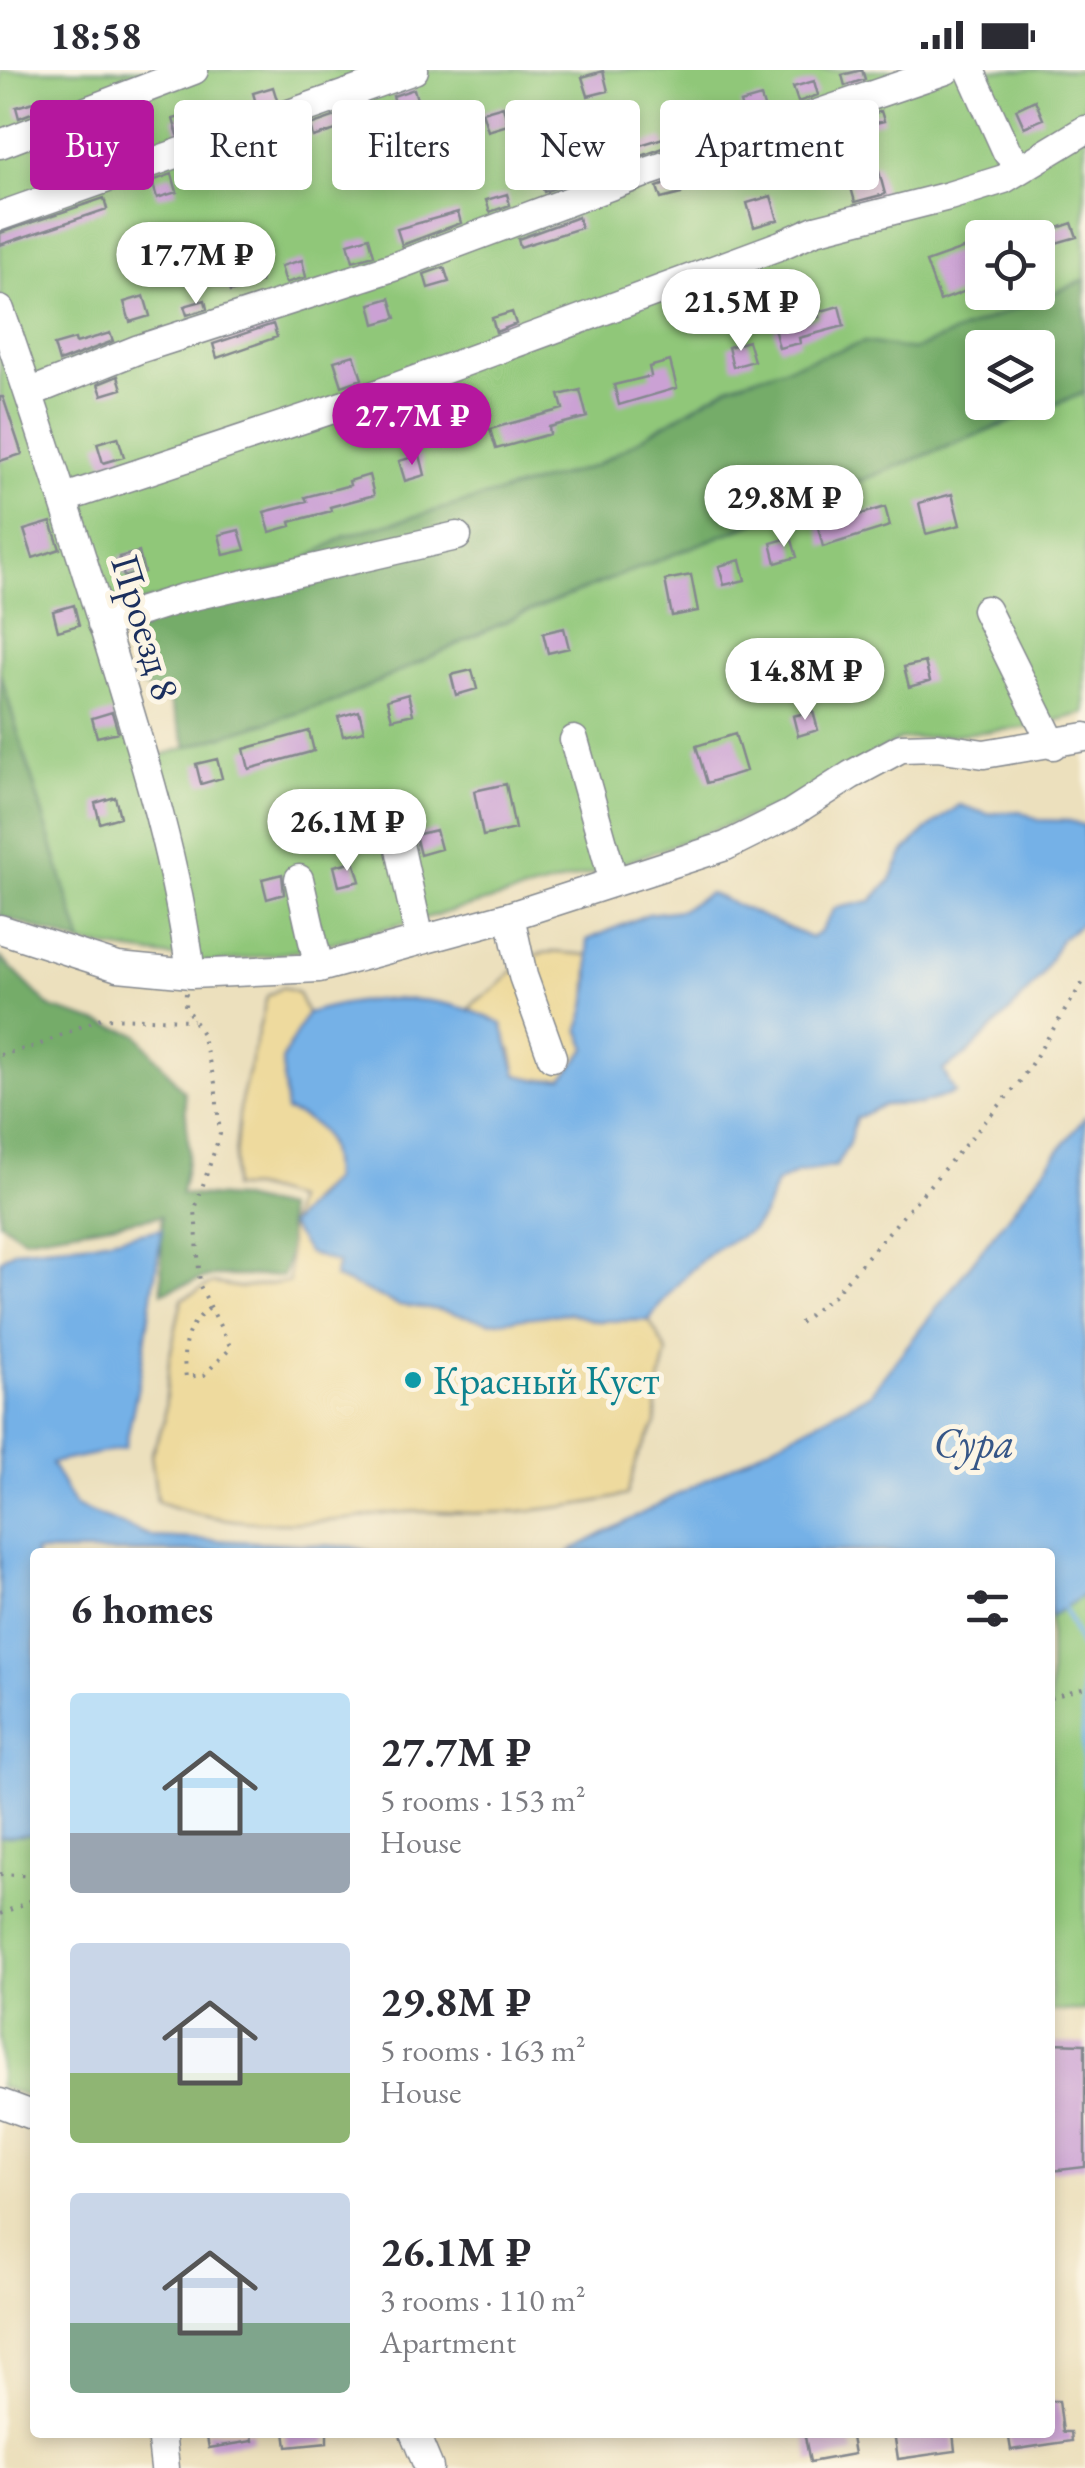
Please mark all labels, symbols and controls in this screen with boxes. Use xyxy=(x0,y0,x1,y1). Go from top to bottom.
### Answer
text: 18:58 xyxy=(50,11,141,60)
chip: Buy xyxy=(30,100,154,190)
chip: Rent xyxy=(174,100,312,190)
chip: Filters xyxy=(332,100,485,190)
chip: New xyxy=(505,100,640,190)
chip: Apartment xyxy=(660,100,879,190)
map controls xyxy=(965,220,1055,420)
button: locate xyxy=(965,220,1055,310)
pin: 17.7M ₽ xyxy=(104,222,288,307)
text: 17.7M ₽ xyxy=(138,233,254,275)
pin: 21.5M ₽ xyxy=(649,269,833,354)
text: 21.5M ₽ xyxy=(683,280,799,322)
button: layers xyxy=(965,330,1055,420)
pin: 27.7M ₽ xyxy=(320,383,504,468)
text: 27.7M ₽ xyxy=(354,394,470,436)
pin: 29.8M ₽ xyxy=(692,465,876,550)
text: 29.8M ₽ xyxy=(726,476,842,518)
street label: Проезд 8 xyxy=(99,548,193,706)
pin: 14.8M ₽ xyxy=(713,638,897,723)
text: 14.8M ₽ xyxy=(747,649,863,691)
pin: 26.1M ₽ xyxy=(255,789,439,874)
text: 26.1M ₽ xyxy=(289,800,405,842)
place label: Красный Куст xyxy=(433,1354,659,1406)
marker: Красный Куст xyxy=(402,1369,424,1391)
water label: Сура xyxy=(933,1415,1015,1470)
text: 6 homes xyxy=(70,1581,213,1636)
icon: filters xyxy=(960,1581,1015,1636)
text: 27.7M ₽ xyxy=(380,1724,531,1779)
icon: home xyxy=(150,1733,270,1853)
text: 5 rooms · 153 m² xyxy=(380,1779,586,1821)
text: House xyxy=(380,1821,461,1863)
text: 29.8M ₽ xyxy=(380,1974,531,2029)
icon: home xyxy=(150,1983,270,2103)
text: 5 rooms · 163 m² xyxy=(380,2029,586,2071)
text: House xyxy=(380,2071,461,2113)
text: 26.1M ₽ xyxy=(380,2224,531,2279)
icon: home xyxy=(150,2233,270,2353)
text: 3 rooms · 110 m² xyxy=(380,2279,586,2321)
text: Apartment xyxy=(380,2321,516,2363)

